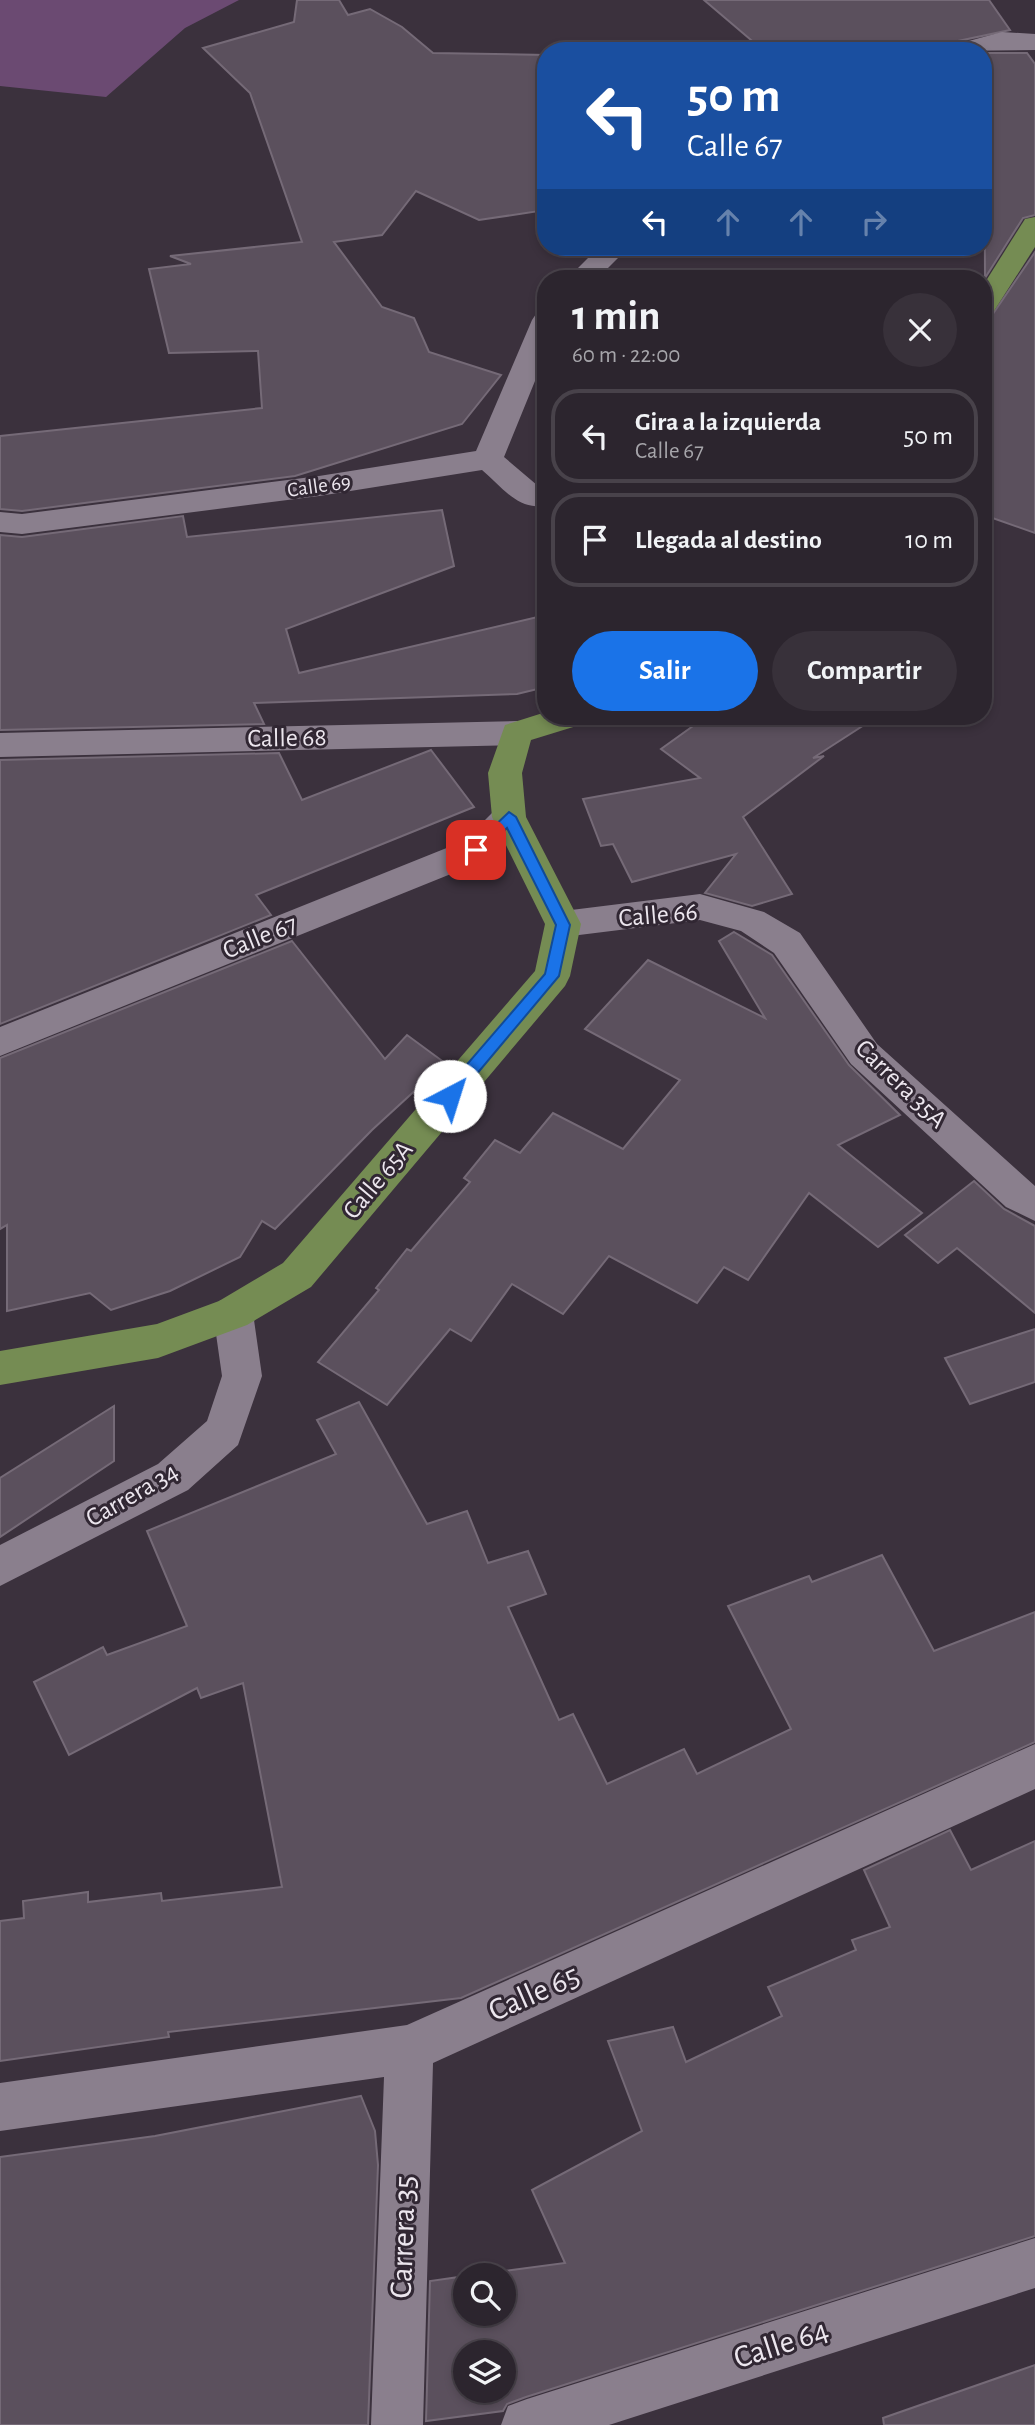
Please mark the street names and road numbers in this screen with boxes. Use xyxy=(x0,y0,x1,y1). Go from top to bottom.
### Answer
street label: Calle 69 xyxy=(286,471,352,501)
street label: Calle 68 xyxy=(247,724,327,752)
street label: Calle 66 xyxy=(617,899,699,931)
street label: Calle 67 xyxy=(219,910,301,964)
street label: Carrera 35A xyxy=(851,1035,951,1133)
street label: Calle 65A xyxy=(338,1136,418,1224)
street label: Carrera 34 xyxy=(81,1458,183,1532)
street label: Calle 65 xyxy=(484,1959,584,2027)
street label: Carrera 35 xyxy=(385,2175,421,2299)
street label: Calle 64 xyxy=(730,2314,832,2374)

